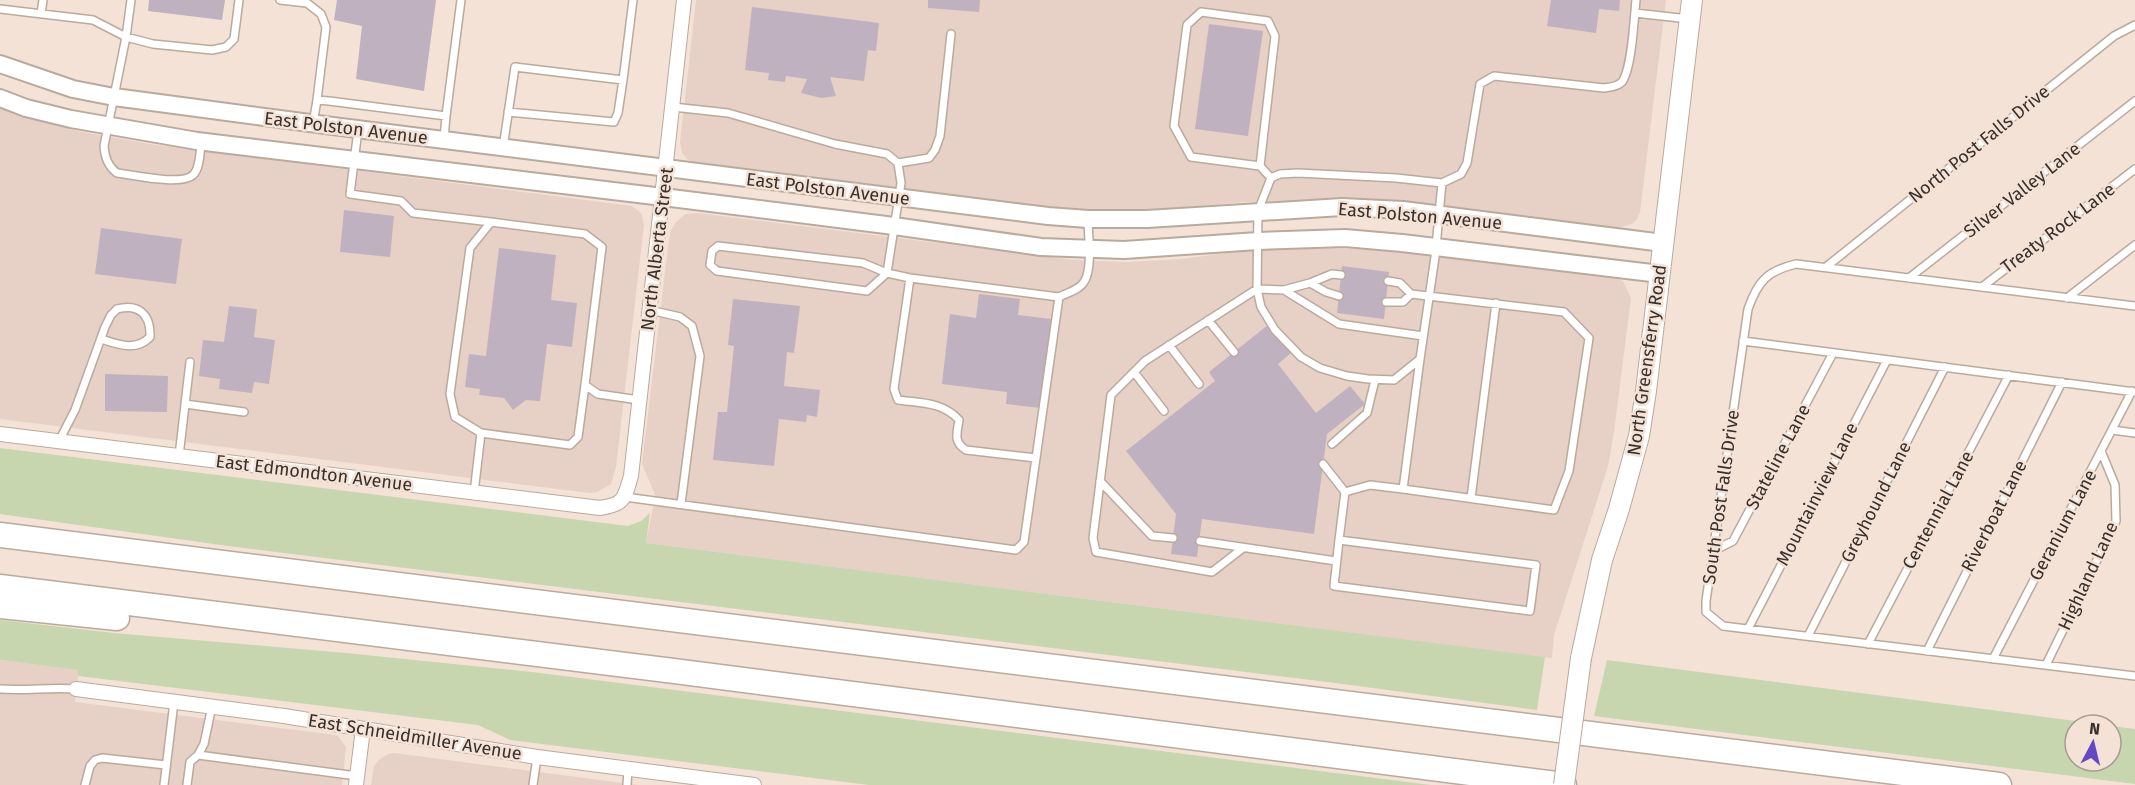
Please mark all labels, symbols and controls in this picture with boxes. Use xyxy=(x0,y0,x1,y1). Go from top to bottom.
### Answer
street label: North Post Falls Drive xyxy=(1904,80,2054,208)
street label: East Polston Avenue xyxy=(263,107,429,149)
street label: Silver Valley Lane xyxy=(1959,138,2085,242)
street label: North Alberta Street xyxy=(636,166,678,332)
street label: East Polston Avenue xyxy=(745,168,911,210)
street label: Treaty Rock Lane xyxy=(1997,178,2119,278)
street label: East Polston Avenue xyxy=(1337,198,1503,234)
street label: North Greensferry Road xyxy=(1623,263,1671,457)
street label: Stateline Lane xyxy=(1741,400,1815,514)
street label: South Post Falls Drive xyxy=(1698,408,1744,586)
street label: Mountainview Lane xyxy=(1771,419,1863,569)
street label: Greyhound Lane xyxy=(1836,438,1916,566)
street label: Centennial Lane xyxy=(1898,447,1978,573)
street label: East Edmondton Avenue xyxy=(214,450,414,496)
street label: Riverboat Lane xyxy=(1956,456,2032,576)
street label: Geranium Lane xyxy=(2025,466,2101,584)
street label: Highland Lane xyxy=(2053,518,2123,634)
street label: East Schneidmiller Avenue xyxy=(307,709,523,765)
north arrow xyxy=(2063,713,2123,773)
text: N xyxy=(2088,719,2101,739)

